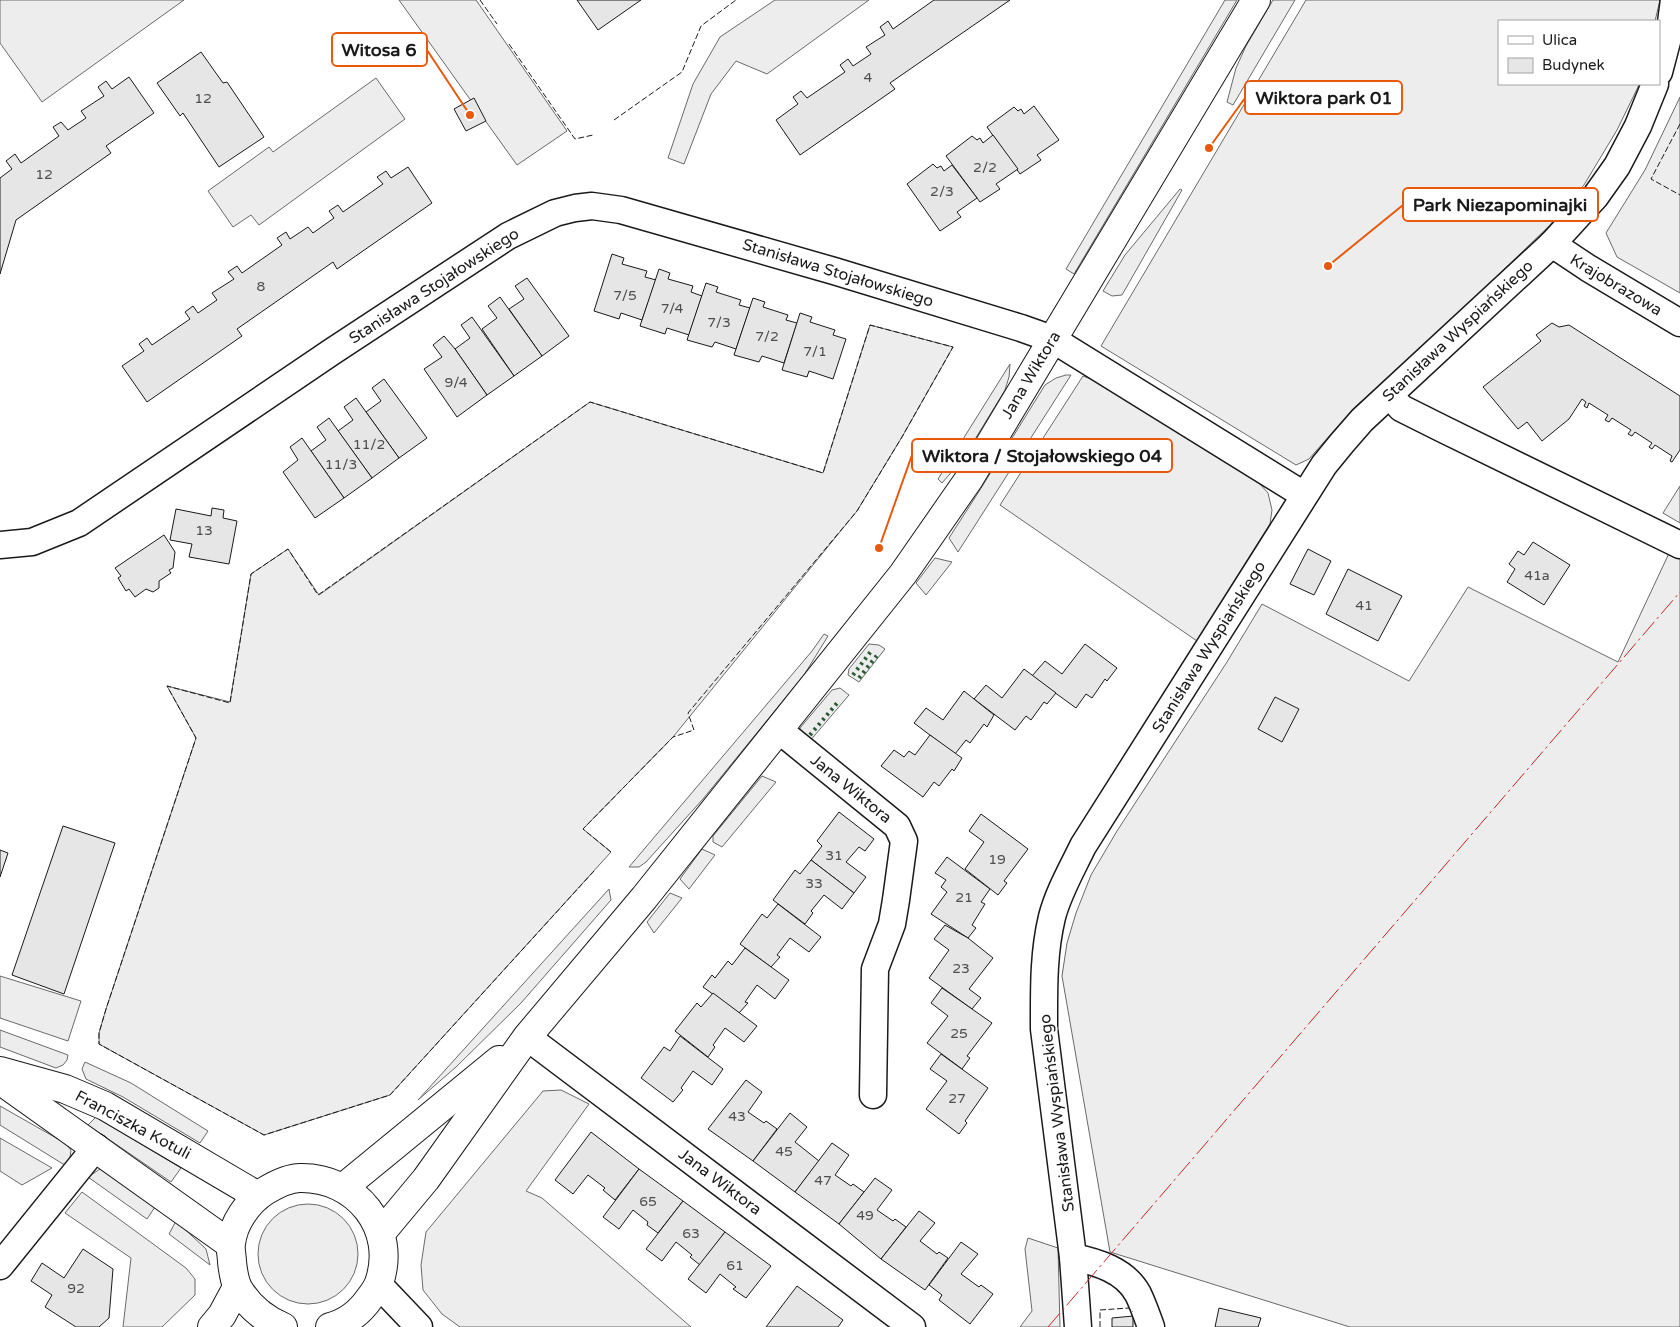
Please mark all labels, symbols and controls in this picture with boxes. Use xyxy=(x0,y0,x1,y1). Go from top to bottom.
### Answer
legend xyxy=(1498,20,1660,85)
text: Ulica xyxy=(1542,31,1577,49)
callout: Witosa 6 xyxy=(332,33,427,66)
text: Witosa 6 xyxy=(342,39,416,61)
text: Budynek xyxy=(1542,56,1605,74)
house number: 4 xyxy=(864,69,873,86)
callout: Wiktora park 01 xyxy=(1245,81,1402,114)
text: Wiktora park 01 xyxy=(1255,87,1393,109)
house number: 12 xyxy=(194,90,212,107)
house number: 2/2 xyxy=(973,159,997,176)
house number: 12 xyxy=(35,166,53,183)
house number: 2/3 xyxy=(930,183,954,200)
callout: Park Niezapominajki xyxy=(1403,188,1598,221)
text: Park Niezapominajki xyxy=(1413,194,1587,216)
street label: Stanisława Stojałowskiego xyxy=(345,223,523,349)
street label: Stanisława Stojałowskiego xyxy=(740,234,936,312)
street label: Krajobrazowa xyxy=(1566,250,1666,320)
street label: Stanisława Wyspiańskiego xyxy=(1378,256,1538,406)
house number: 8 xyxy=(257,278,266,295)
house number: 7/5 xyxy=(613,287,637,304)
house number: 7/4 xyxy=(661,300,683,317)
house number: 7/3 xyxy=(707,314,731,331)
street label: Jana Wiktora xyxy=(997,327,1065,423)
house number: 7/2 xyxy=(755,328,779,345)
house number: 7/1 xyxy=(803,343,827,360)
house number: 9/4 xyxy=(445,374,468,391)
house number: 11/2 xyxy=(353,436,385,453)
callout: Wiktora / Stojałowskiego 04 xyxy=(912,439,1172,472)
text: Wiktora / Stojałowskiego 04 xyxy=(922,445,1163,467)
house number: 11/3 xyxy=(325,456,357,473)
house number: 13 xyxy=(195,522,213,539)
street label: Stanisława Wyspiańskiego xyxy=(1148,557,1270,737)
house number: 41a xyxy=(1524,567,1550,584)
house number: 41 xyxy=(1355,597,1373,614)
street label: Jana Wiktora xyxy=(806,750,896,828)
house number: 31 xyxy=(825,847,843,864)
house number: 19 xyxy=(988,851,1006,868)
house number: 33 xyxy=(805,875,823,892)
house number: 21 xyxy=(955,889,973,906)
house number: 23 xyxy=(952,960,970,977)
street label: Stanisława Wyspiańskiego xyxy=(1035,1013,1079,1213)
house number: 25 xyxy=(950,1025,968,1042)
street label: Franciszka Kotuli xyxy=(72,1086,194,1164)
house number: 27 xyxy=(948,1090,966,1107)
house number: 43 xyxy=(728,1108,746,1125)
house number: 45 xyxy=(775,1143,793,1160)
street label: Jana Wiktora xyxy=(674,1144,766,1220)
house number: 47 xyxy=(814,1172,832,1189)
house number: 65 xyxy=(639,1193,657,1210)
house number: 49 xyxy=(856,1207,874,1224)
house number: 63 xyxy=(682,1225,700,1242)
house number: 61 xyxy=(726,1257,744,1274)
house number: 92 xyxy=(67,1280,85,1297)

